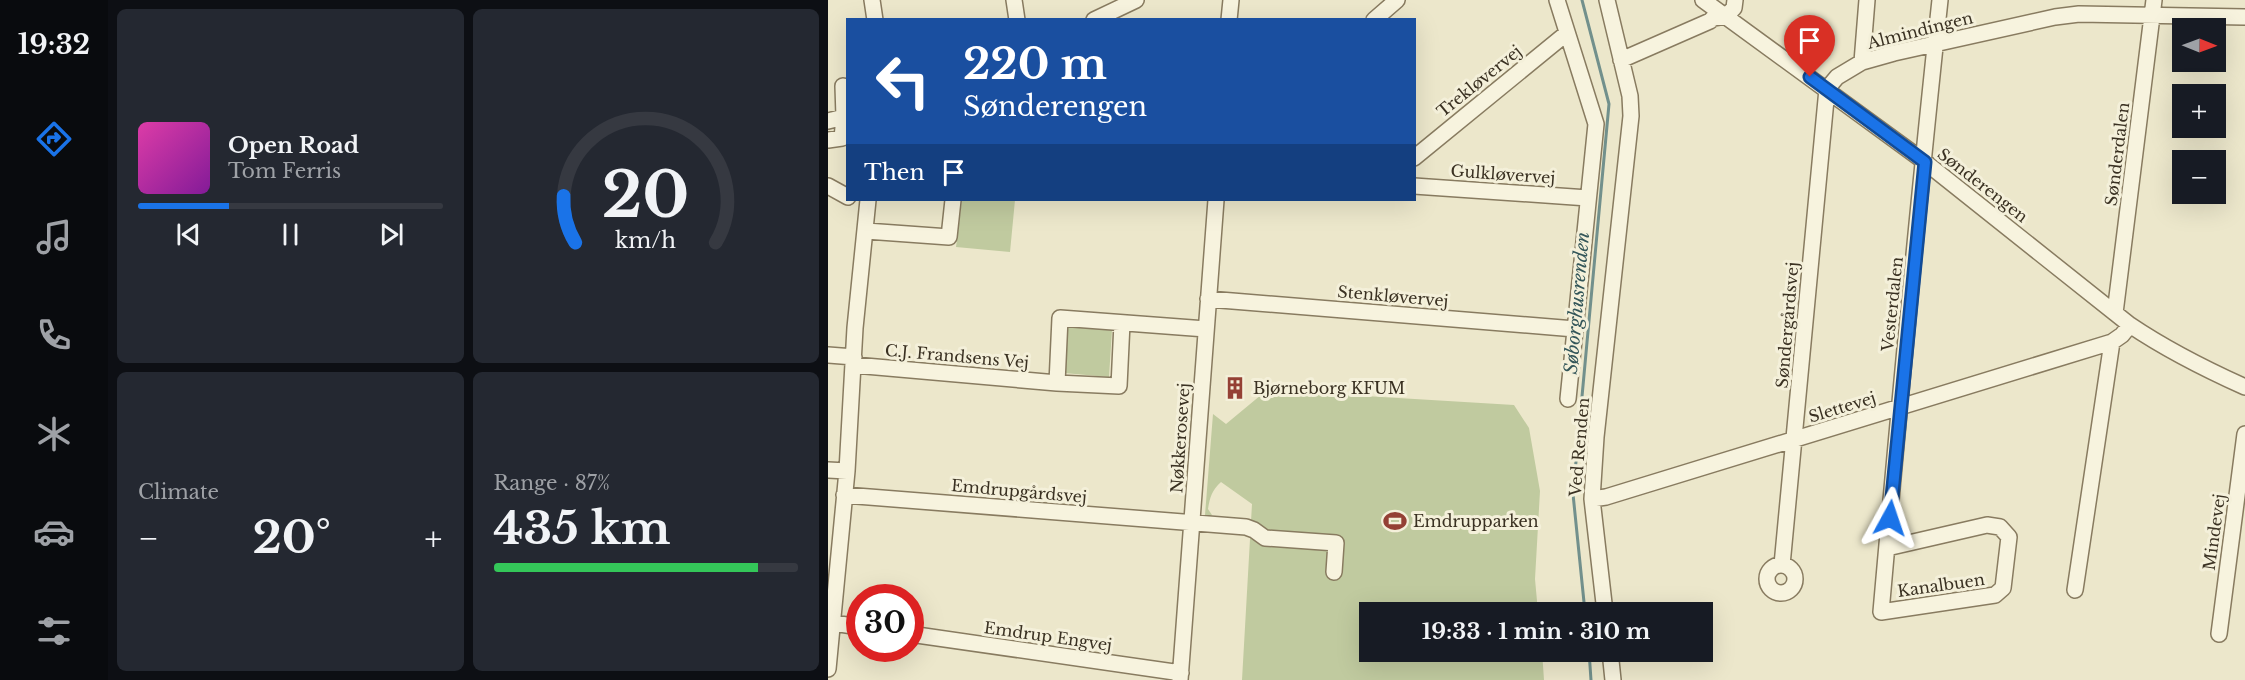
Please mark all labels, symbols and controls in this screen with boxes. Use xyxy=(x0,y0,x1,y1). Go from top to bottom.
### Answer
street label: Almindingen xyxy=(1864,7,1975,53)
pin xyxy=(1784,15,1835,77)
north arrow xyxy=(2172,18,2226,72)
map controls xyxy=(2172,18,2226,204)
icon: arrive xyxy=(1793,24,1826,57)
text: 19:32 xyxy=(18,28,90,61)
text: 220 m xyxy=(963,38,1107,90)
street label: Trekløvervej xyxy=(1433,41,1525,121)
icon: left xyxy=(864,42,942,120)
button: + xyxy=(2172,84,2226,138)
text: Sønderengen xyxy=(963,90,1147,123)
street label: Sønderdalen xyxy=(2101,101,2133,207)
icon: directions xyxy=(33,118,75,160)
text: Open Road xyxy=(228,132,359,159)
street label: Sønderengen xyxy=(1934,144,2032,226)
button: − xyxy=(2172,150,2226,204)
text: 20 xyxy=(602,156,690,234)
icon: arrive xyxy=(937,156,970,189)
text: Tom Ferris xyxy=(228,159,341,183)
text: Then xyxy=(864,159,925,186)
street label: Gulkløvervej xyxy=(1450,160,1556,188)
icon: music xyxy=(33,216,75,258)
icon: previous xyxy=(172,218,205,251)
icon: pause xyxy=(274,218,307,251)
icon: next xyxy=(375,218,408,251)
text: km/h xyxy=(615,228,676,255)
water label: Søborghusrenden xyxy=(1560,231,1594,375)
street label: Vesterdalen xyxy=(1877,256,1907,353)
street label: Søndergårdsvej xyxy=(1772,261,1802,389)
street label: Stenkløvervej xyxy=(1337,281,1449,311)
icon: phone xyxy=(33,314,75,356)
street label: C.J. Frandsens Vej xyxy=(884,340,1030,372)
building icon: Bjørneborg KFUM xyxy=(1222,375,1248,401)
place label: Bjørneborg KFUM xyxy=(1253,378,1405,398)
street label: Nøkkerosevej xyxy=(1166,382,1194,494)
street label: Slettevej xyxy=(1806,387,1878,427)
street label: Ved Renden xyxy=(1565,397,1593,498)
icon: climate xyxy=(33,413,75,455)
text: Range · 87% xyxy=(494,471,610,495)
street label: Emdrupgårdsvej xyxy=(950,475,1088,507)
text: Climate xyxy=(138,480,219,504)
position arrow xyxy=(1858,486,1922,550)
street label: Mindevej xyxy=(2199,492,2229,572)
text: 435 km xyxy=(494,500,670,556)
sports icon: Emdrupparken xyxy=(1382,508,1408,534)
text: 20° xyxy=(252,509,331,565)
icon: car xyxy=(33,511,75,553)
place label: Emdrupparken xyxy=(1413,511,1539,531)
text: − xyxy=(138,518,159,559)
text: + xyxy=(424,518,443,559)
street label: Kanalbuen xyxy=(1896,569,1986,601)
speed limit sign: 30 xyxy=(846,584,924,662)
icon: filters xyxy=(33,610,75,652)
street label: Emdrup Engvej xyxy=(983,617,1113,655)
text: 19:33 · 1 min · 310 m xyxy=(1422,618,1650,645)

